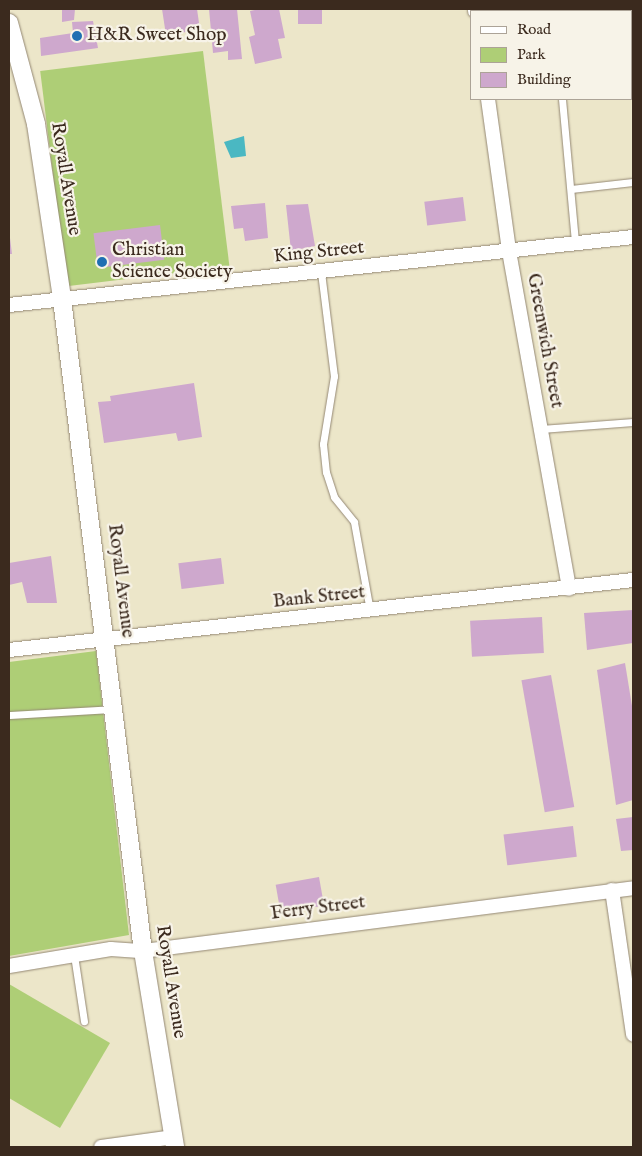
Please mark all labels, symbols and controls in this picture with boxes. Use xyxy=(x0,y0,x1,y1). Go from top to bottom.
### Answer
legend xyxy=(470,10,632,100)
text: Road xyxy=(517,20,551,39)
place label: H&R Sweet Shop xyxy=(87,25,226,47)
marker: H&R Sweet Shop xyxy=(71,30,83,42)
text: Park xyxy=(517,45,546,64)
text: Building xyxy=(517,70,571,89)
street label: Royall Avenue xyxy=(45,121,85,237)
street label: King Street xyxy=(273,237,365,269)
place label: Christian Science Society xyxy=(112,240,232,284)
marker: Christian Science Society xyxy=(96,256,108,268)
street label: Greenwich Street xyxy=(521,272,567,410)
street label: Royall Avenue xyxy=(102,523,138,639)
street label: Bank Street xyxy=(272,582,366,614)
street label: Ferry Street xyxy=(269,892,367,926)
street label: Royall Avenue xyxy=(150,924,190,1040)

